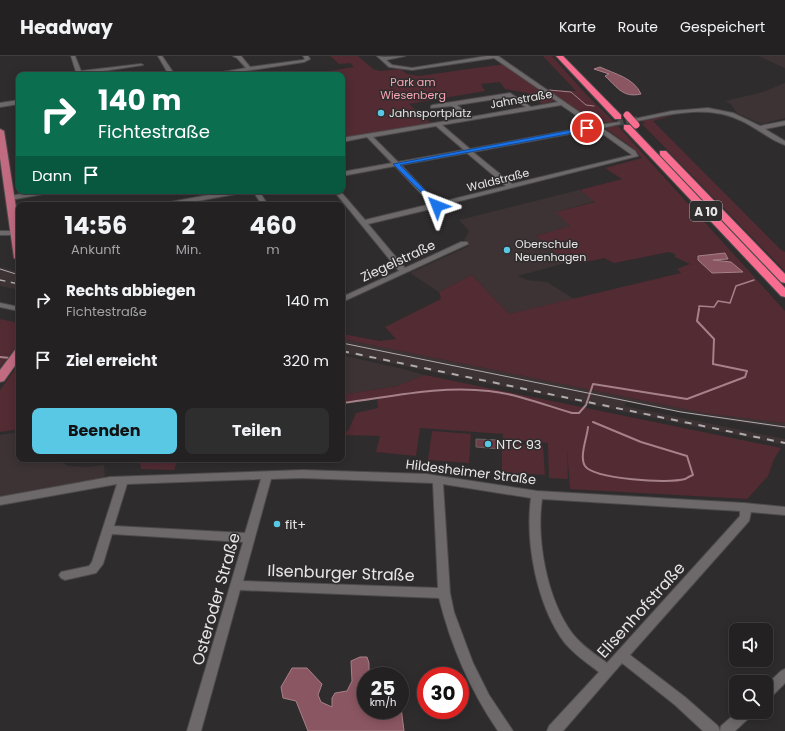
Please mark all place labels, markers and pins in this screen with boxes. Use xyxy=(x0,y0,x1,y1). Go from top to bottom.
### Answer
place label: Jahnsportplatz xyxy=(389,105,471,121)
marker: Jahnsportplatz xyxy=(376,108,386,118)
pin xyxy=(570,111,604,145)
place label: Oberschule Neuenhagen xyxy=(515,236,586,265)
marker: Oberschule Neuenhagen xyxy=(502,245,512,255)
place label: NTC 93 xyxy=(496,435,542,454)
marker: NTC 93 xyxy=(483,439,493,449)
place label: fit+ xyxy=(285,515,306,534)
marker: fit+ xyxy=(272,519,282,529)

